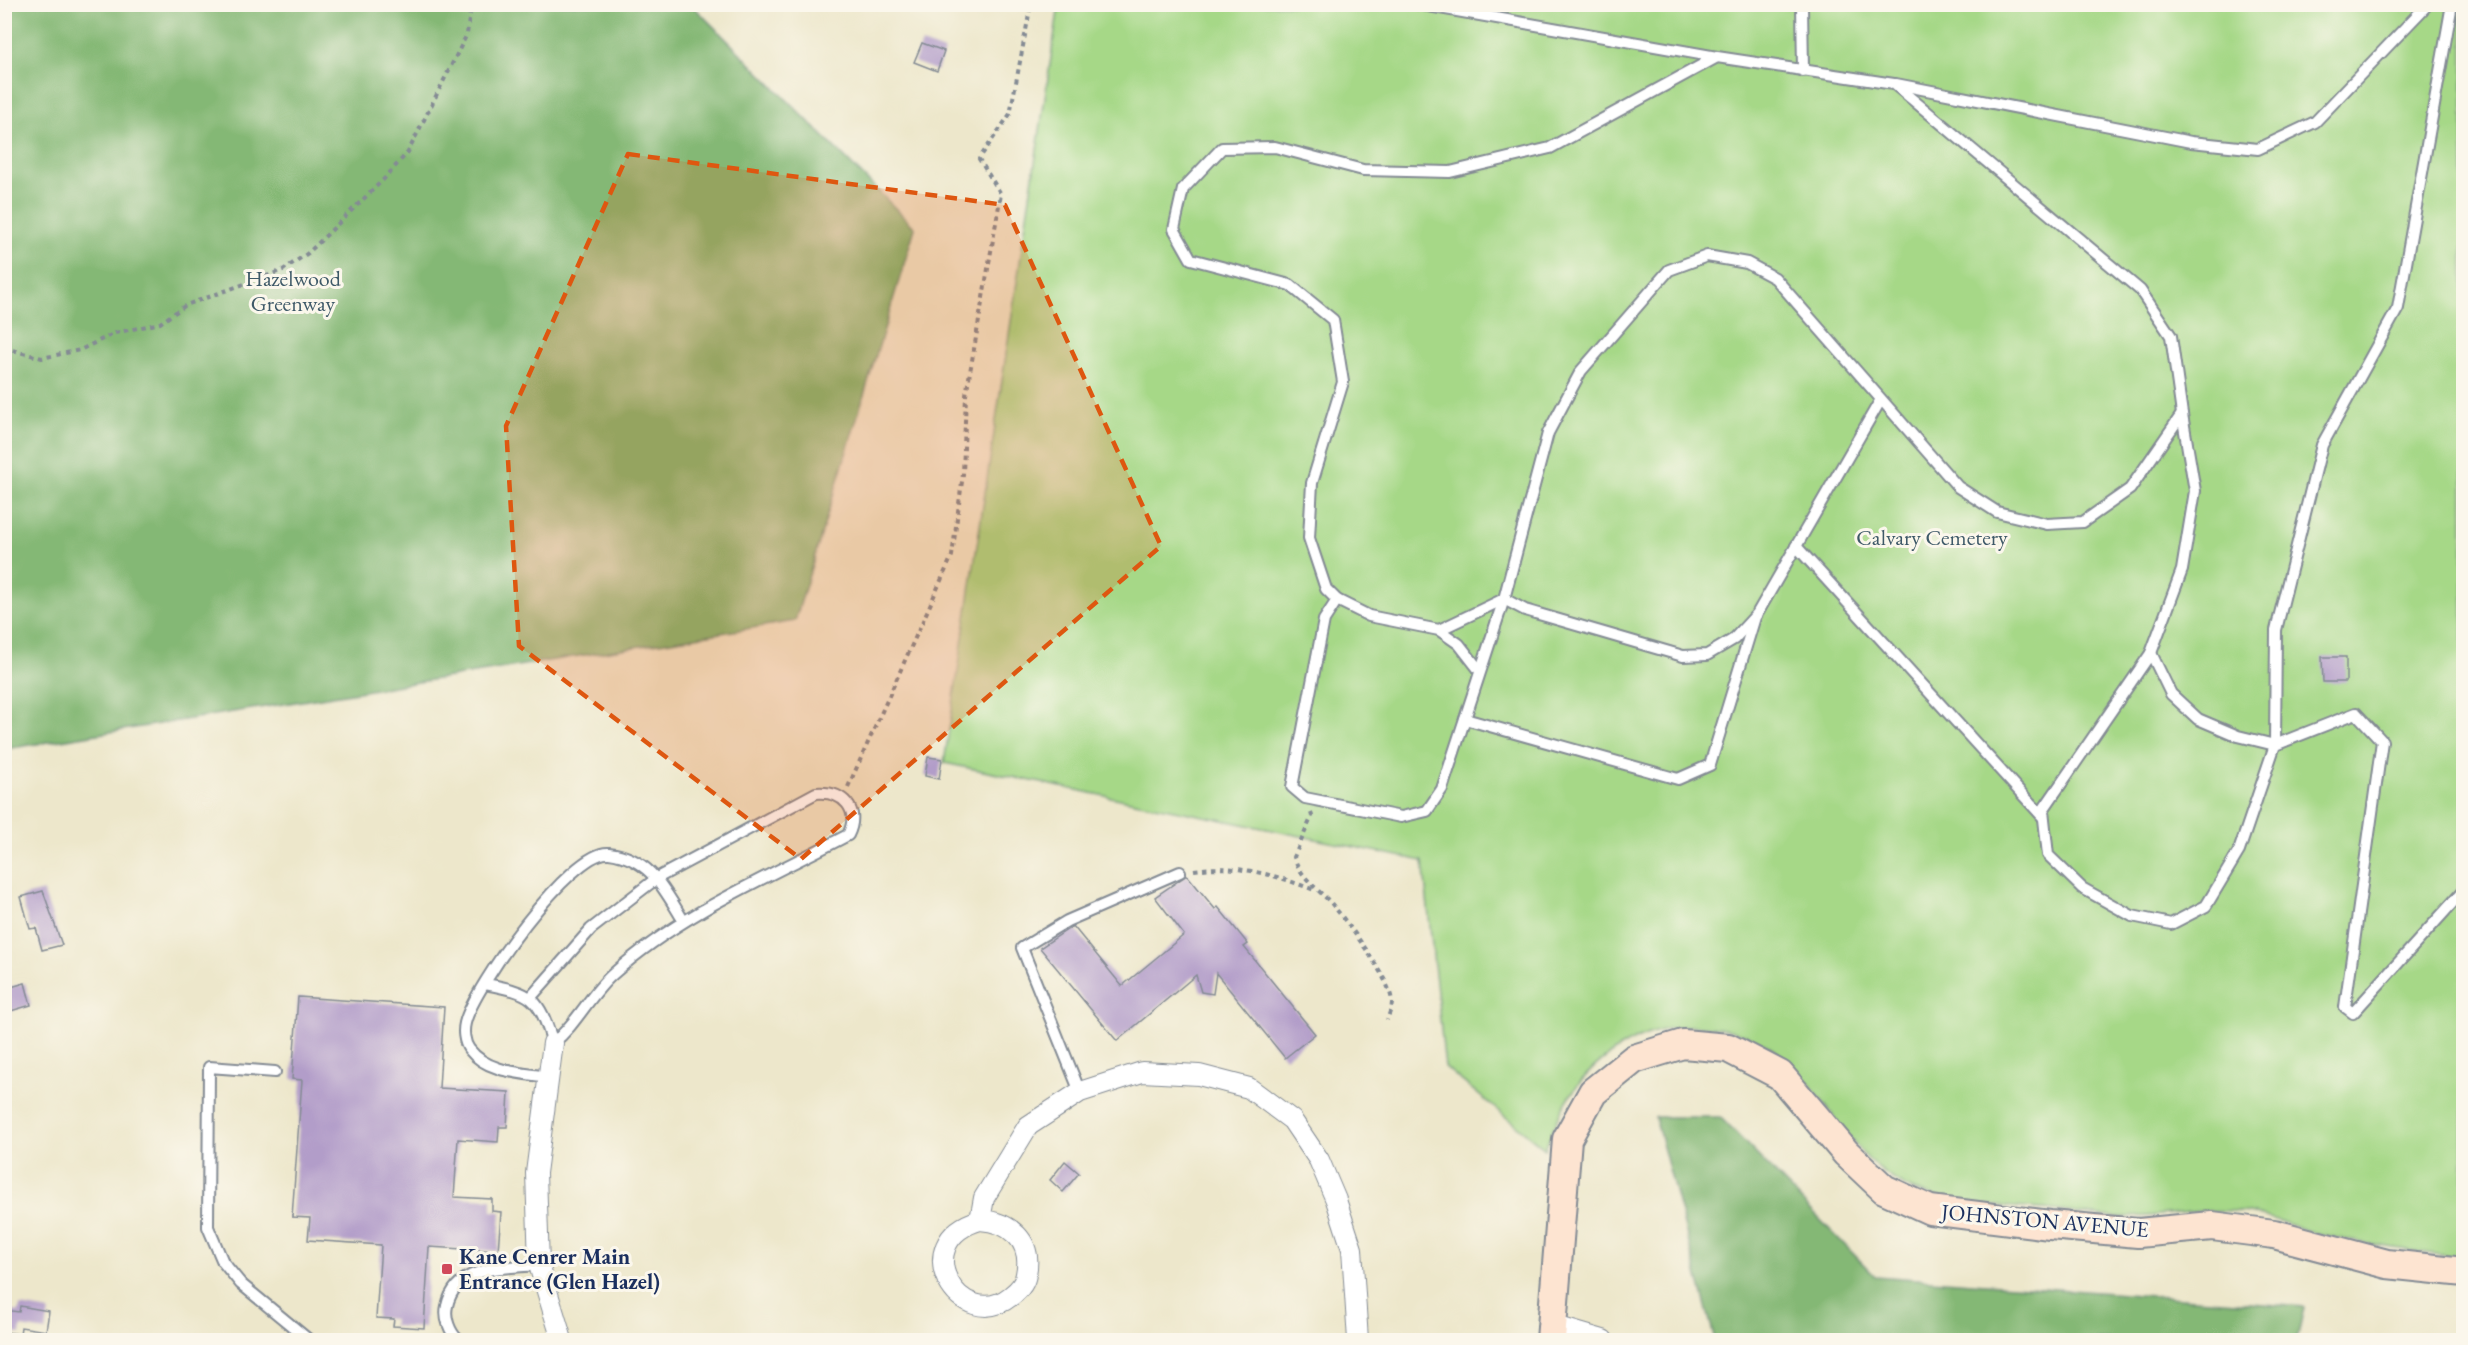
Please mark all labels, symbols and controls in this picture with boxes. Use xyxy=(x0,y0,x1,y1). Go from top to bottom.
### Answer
park label: Hazelwood Greenway xyxy=(245,264,342,318)
park label: Calvary Cemetery xyxy=(1856,523,2008,552)
street label: JOHNSTON AVENUE xyxy=(1938,1197,2150,1244)
place label: Kane Cenrer Main Entrance (Glen Hazel) xyxy=(459,1242,660,1296)
marker: Kane Cenrer Main Entrance (Glen Hazel) xyxy=(440,1262,454,1276)

